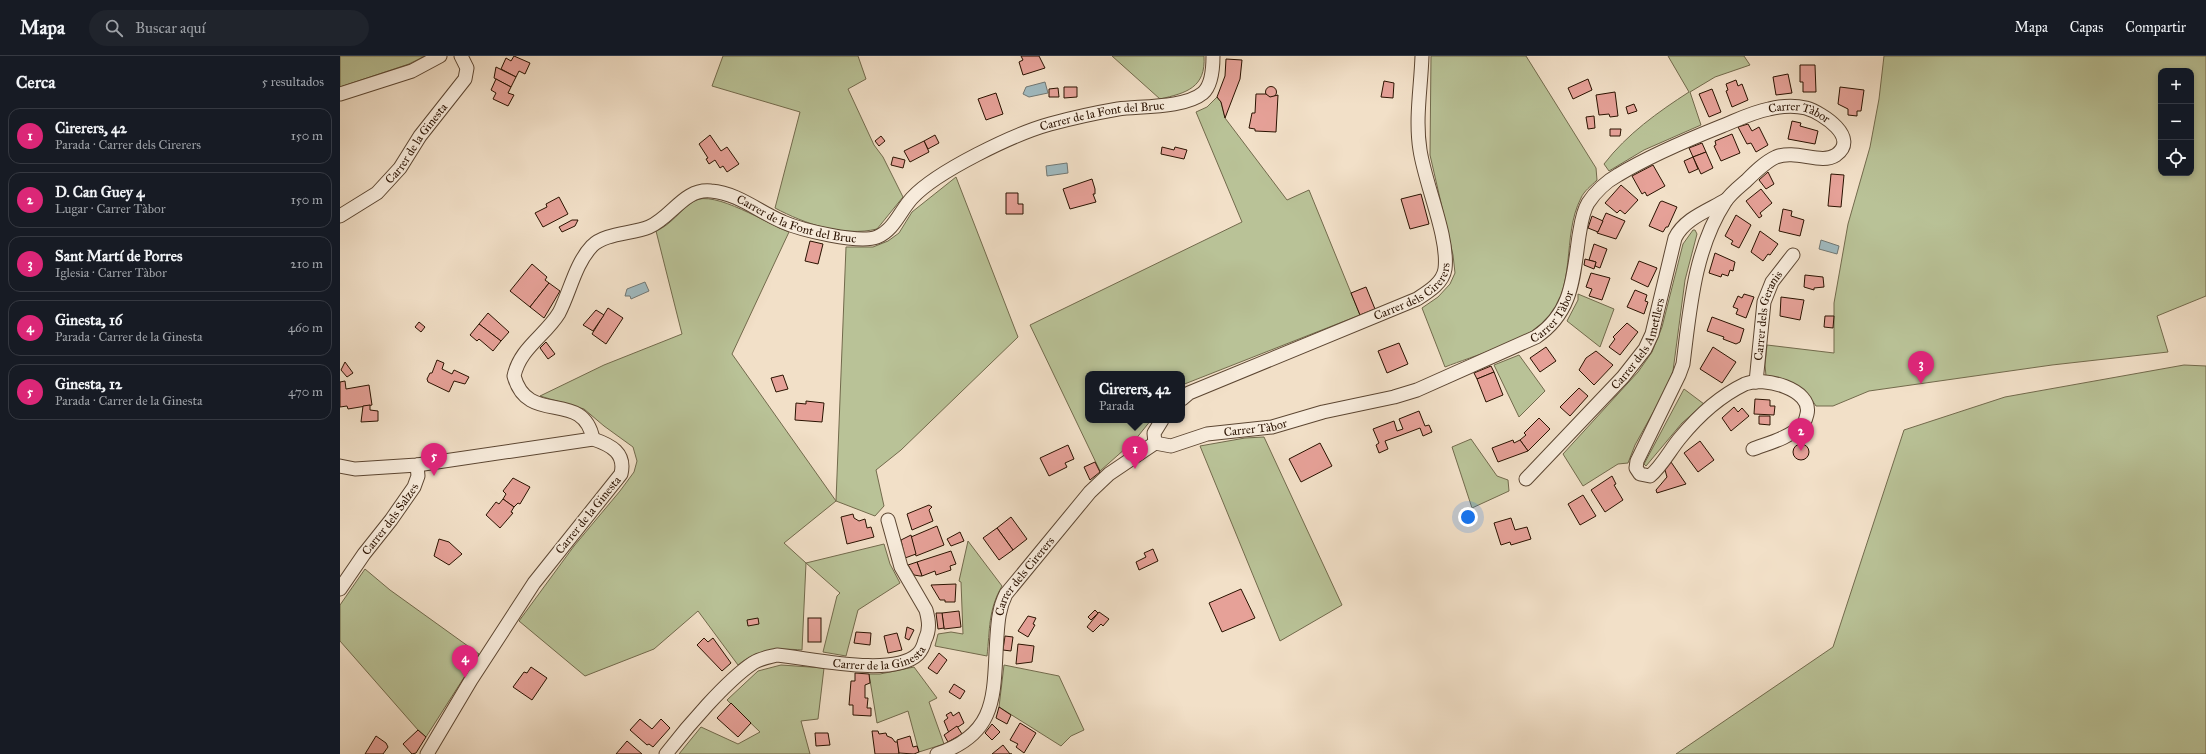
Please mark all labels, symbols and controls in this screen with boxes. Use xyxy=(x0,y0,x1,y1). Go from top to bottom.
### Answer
search box xyxy=(89,10,369,46)
text: Mapa xyxy=(20,16,65,39)
icon: search xyxy=(103,17,125,39)
text: Buscar aquí xyxy=(135,19,206,37)
text: Mapa xyxy=(2015,19,2048,36)
text: Capas xyxy=(2070,19,2103,36)
text: Compartir xyxy=(2125,19,2186,36)
map controls xyxy=(2158,68,2194,176)
button: + xyxy=(2158,68,2194,104)
text: Cerca xyxy=(16,72,55,93)
text: 5 resultados xyxy=(262,74,324,90)
street label: Carrer de la Font del Bruc xyxy=(1038,98,1165,134)
street label: Carrer Tàbor xyxy=(1767,99,1833,126)
street label: Carrer de la Ginesta xyxy=(382,100,451,186)
button: − xyxy=(2158,104,2194,140)
text: Cirerers, 42 xyxy=(55,119,127,137)
text: 1 xyxy=(27,128,33,144)
text: 150 m xyxy=(291,128,323,144)
text: Parada · Carrer dels Cirerers xyxy=(55,137,201,153)
button: locate xyxy=(2158,140,2194,176)
text: D. Can Guey 4 xyxy=(55,183,144,201)
text: 2 xyxy=(27,192,33,208)
text: 150 m xyxy=(291,192,323,208)
street label: Carrer de la Font del Bruc xyxy=(735,192,857,246)
text: Lugar · Carrer Tàbor xyxy=(55,201,166,217)
text: Sant Martí de Porres xyxy=(55,247,182,265)
text: 3 xyxy=(27,256,33,272)
text: 210 m xyxy=(290,256,323,272)
street label: Carrer dels Cirerers xyxy=(1372,263,1452,323)
text: Iglesia · Carrer Tàbor xyxy=(55,265,167,281)
street label: Carrer dels Geranis xyxy=(1751,268,1785,361)
street label: Carrer Tàbor xyxy=(1528,288,1576,346)
street label: Carrer dels Ametllers xyxy=(1608,297,1667,392)
text: Ginesta, 16 xyxy=(55,311,123,329)
text: 4 xyxy=(26,320,34,336)
text: 460 m xyxy=(288,320,323,336)
text: Parada · Carrer de la Ginesta xyxy=(55,329,203,345)
pin: 3 xyxy=(1908,351,1934,384)
popup xyxy=(1085,371,1185,423)
text: Ginesta, 12 xyxy=(55,375,122,393)
text: Cirerers, 42 xyxy=(1099,380,1171,398)
text: 5 xyxy=(27,384,33,400)
text: 470 m xyxy=(288,384,323,400)
text: Parada · Carrer de la Ginesta xyxy=(55,393,203,409)
text: Parada xyxy=(1099,398,1134,414)
street label: Carrer Tàbor xyxy=(1223,416,1289,439)
pin: 2 xyxy=(1788,418,1814,451)
pin: 1 xyxy=(1122,436,1148,469)
pin: 5 xyxy=(421,443,447,476)
street label: Carrer de la Ginesta xyxy=(552,473,624,557)
street label: Carrer dels Salzes xyxy=(359,482,422,558)
your location xyxy=(1458,507,1478,527)
street label: Carrer dels Cirerers xyxy=(992,534,1057,617)
street label: Carrer de la Ginesta xyxy=(832,643,929,673)
pin: 4 xyxy=(452,645,478,678)

